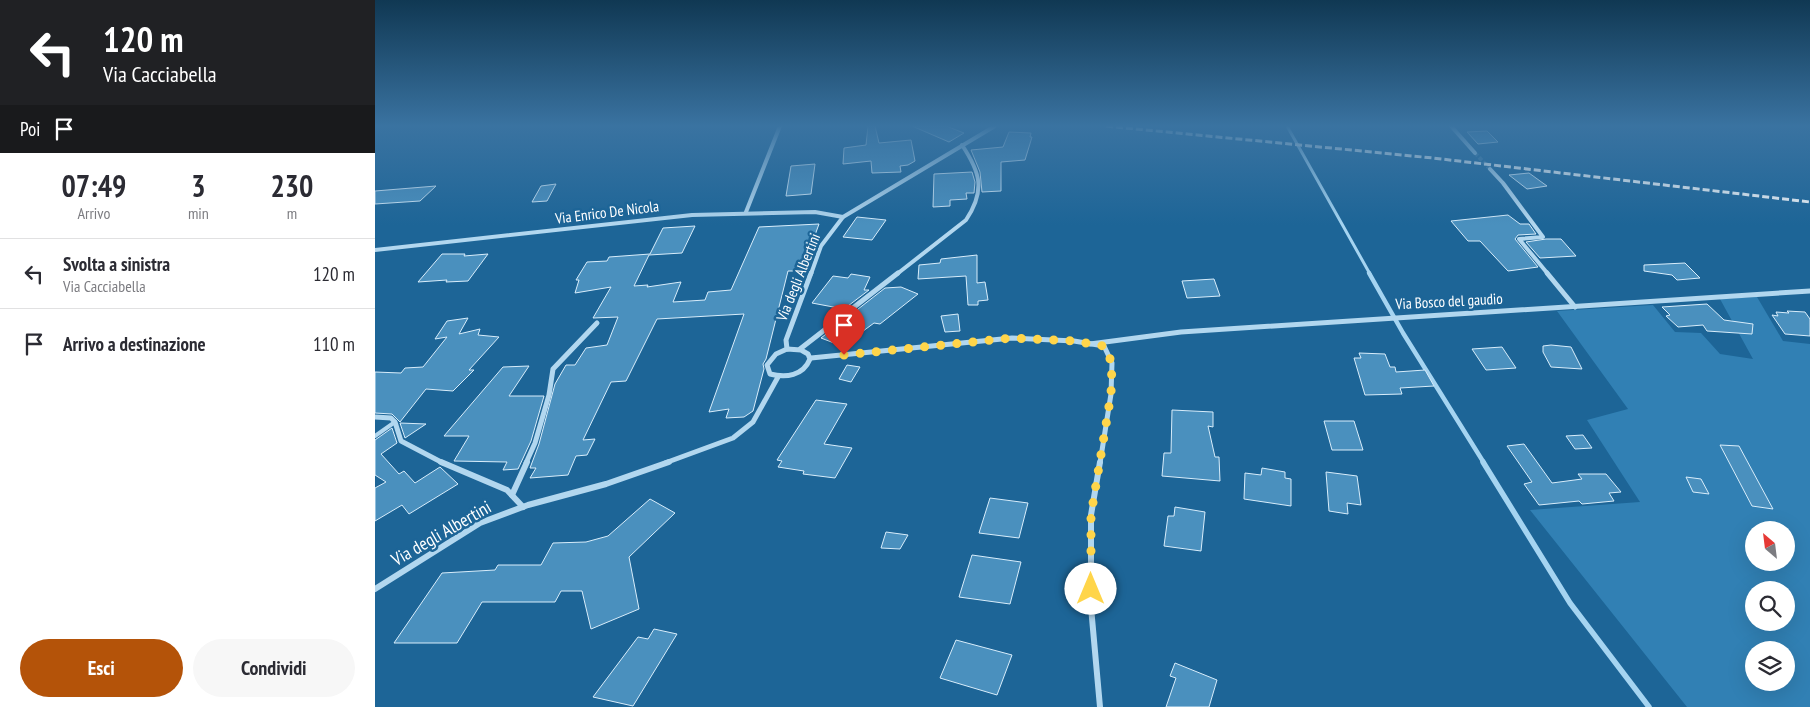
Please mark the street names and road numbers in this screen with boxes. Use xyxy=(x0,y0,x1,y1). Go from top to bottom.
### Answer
street label: Via Enrico De Nicola xyxy=(553,196,660,228)
street label: Via degli Albertini xyxy=(771,230,824,325)
street label: Via Bosco del gaudio xyxy=(1394,289,1503,313)
street label: Via degli Albertini xyxy=(386,495,495,571)

